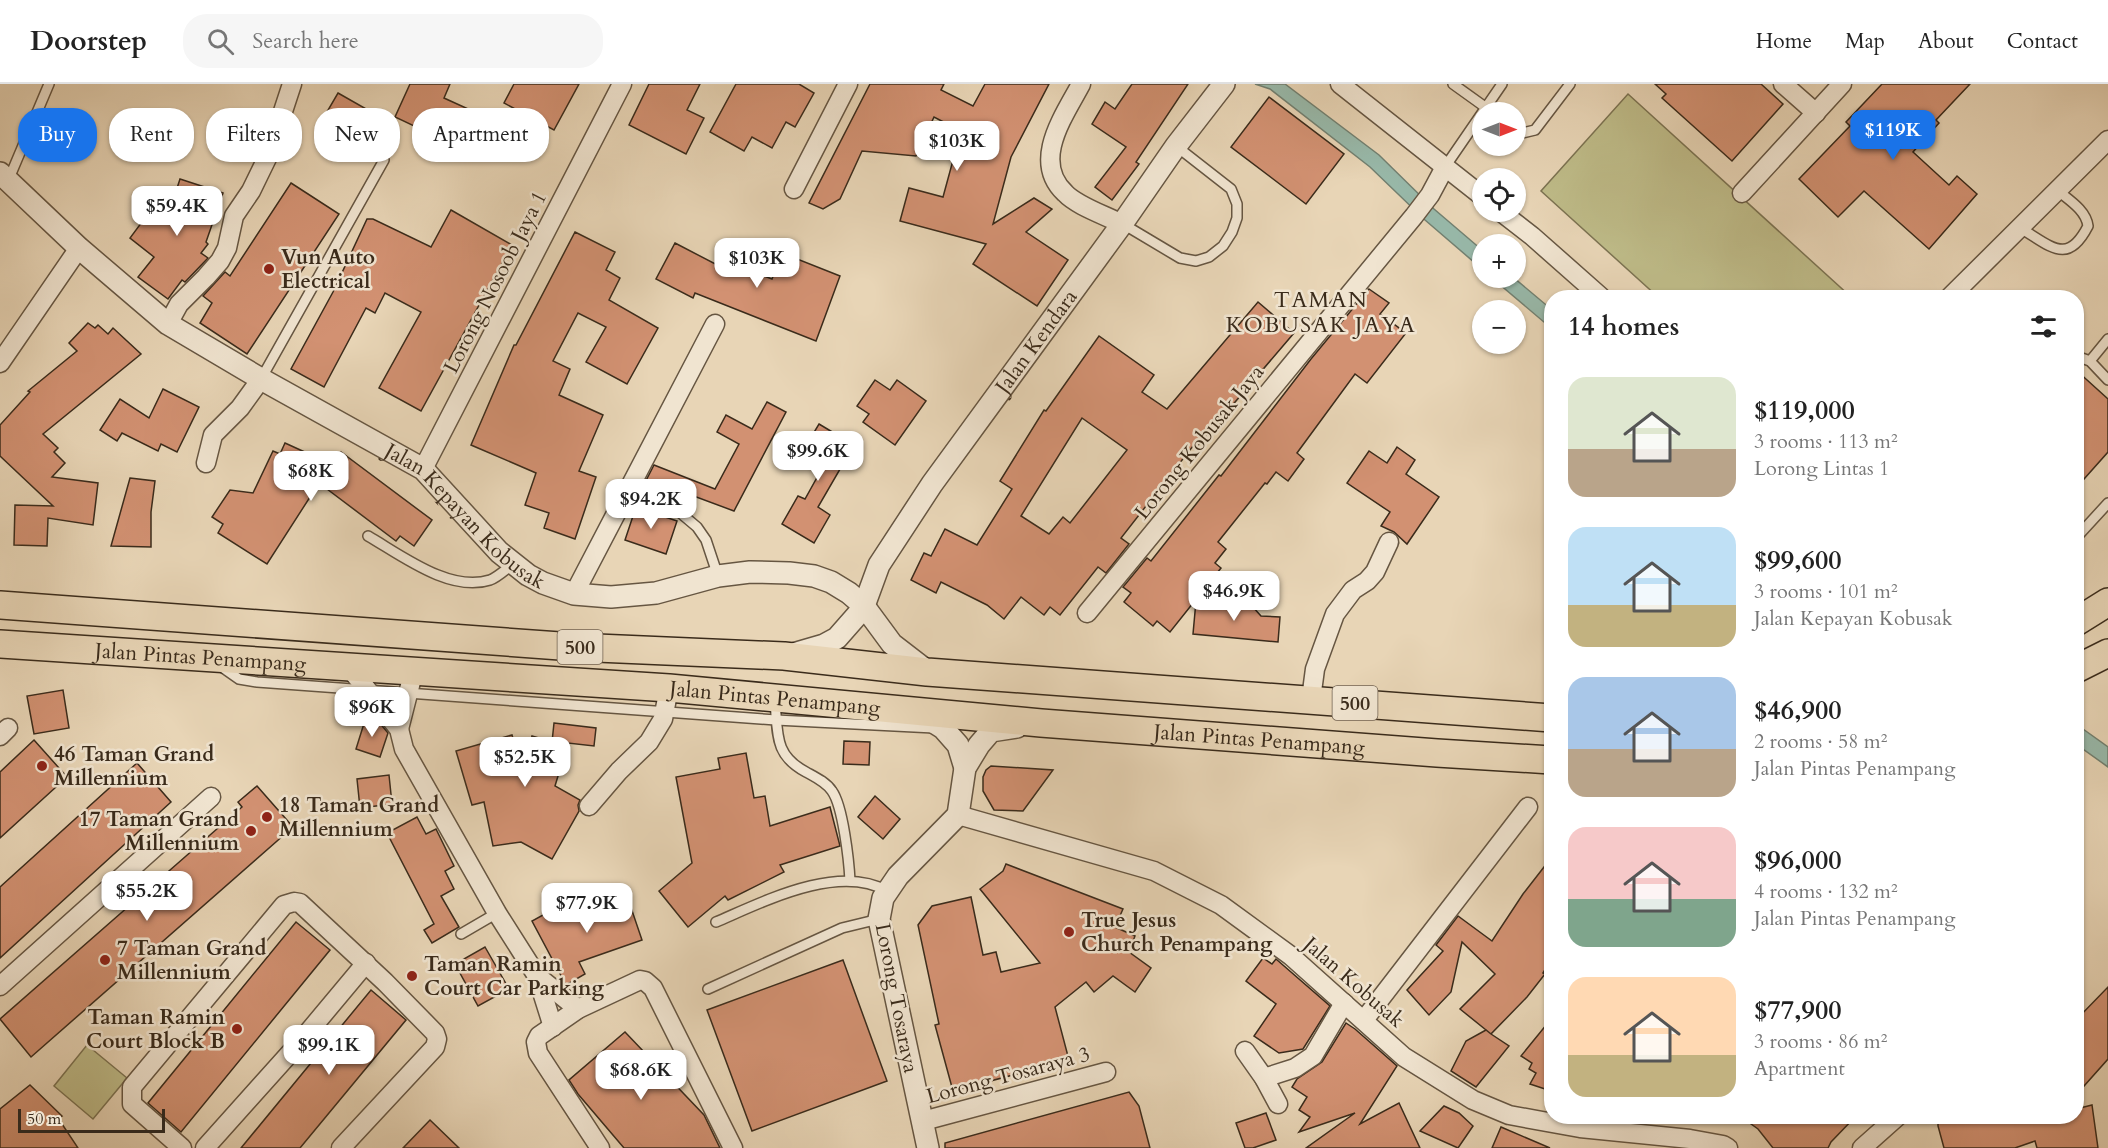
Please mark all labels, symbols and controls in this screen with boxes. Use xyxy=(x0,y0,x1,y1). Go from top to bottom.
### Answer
search box xyxy=(183,14,603,68)
text: Doorstep xyxy=(30,22,147,60)
icon: search xyxy=(204,25,237,58)
text: Search here xyxy=(252,26,359,56)
text: Home xyxy=(1756,27,1812,56)
text: Map xyxy=(1845,27,1885,56)
text: About xyxy=(1918,27,1974,56)
text: Contact xyxy=(2007,27,2078,56)
north arrow xyxy=(1472,102,1526,156)
map controls xyxy=(1472,102,1526,354)
chip: Buy xyxy=(18,108,97,162)
chip: Rent xyxy=(109,108,194,162)
chip: Filters xyxy=(206,108,302,162)
chip: New xyxy=(314,108,400,162)
chip: Apartment xyxy=(412,108,549,162)
pin: $119K xyxy=(1851,110,1935,161)
text: $119K xyxy=(1864,116,1922,143)
pin: $103K xyxy=(915,121,999,172)
text: $103K xyxy=(928,127,986,154)
button: locate xyxy=(1472,168,1526,222)
pin: $59.4K xyxy=(128,186,226,237)
street label: Lorong Nosoob Jaya 1 xyxy=(437,186,554,378)
text: $59.4K xyxy=(146,192,208,219)
button: + xyxy=(1472,234,1526,288)
pin: $103K xyxy=(715,238,799,289)
place label: Vun Auto Electrical xyxy=(281,243,375,296)
text: $103K xyxy=(728,244,786,271)
marker: Vun Auto Electrical xyxy=(262,262,276,276)
street label: Jalan Kendara xyxy=(987,284,1084,402)
district label: TAMAN KOBUSAK JAYA xyxy=(1226,285,1416,340)
button: − xyxy=(1472,300,1526,354)
text: 14 homes xyxy=(1568,309,1679,344)
icon: filters xyxy=(2027,310,2060,343)
street label: Lorong Kobusak Jaya xyxy=(1128,359,1271,526)
text: $119,000 xyxy=(1754,393,1855,428)
icon: home xyxy=(1616,401,1688,473)
text: 3 rooms · 113 m² xyxy=(1754,428,1898,455)
pin: $99.6K xyxy=(769,431,867,482)
street label: Jalan Kepayan Kobusak xyxy=(377,435,551,597)
text: $99.6K xyxy=(787,437,849,464)
pin: $68K xyxy=(275,451,347,502)
text: Lorong Lintas 1 xyxy=(1754,455,1889,482)
text: $68K xyxy=(288,457,334,484)
pin: $94.2K xyxy=(602,479,700,530)
text: $94.2K xyxy=(620,485,682,512)
text: $99,600 xyxy=(1754,543,1842,578)
icon: home xyxy=(1616,551,1688,623)
pin: $46.9K xyxy=(1185,571,1283,622)
text: $46.9K xyxy=(1203,577,1265,604)
text: 3 rooms · 101 m² xyxy=(1754,578,1898,605)
text: Jalan Kepayan Kobusak xyxy=(1754,605,1953,632)
road number: 500 xyxy=(558,630,602,664)
street label: Jalan Pintas Penampang xyxy=(91,636,307,679)
street label: Jalan Pintas Penampang xyxy=(665,674,882,723)
road number: 500 xyxy=(1332,686,1378,720)
pin: $96K xyxy=(336,687,408,738)
text: $96K xyxy=(349,693,395,720)
text: $46,900 xyxy=(1754,693,1842,728)
icon: home xyxy=(1616,701,1688,773)
street label: Jalan Pintas Penampang xyxy=(1150,717,1366,763)
text: 2 rooms · 58 m² xyxy=(1754,728,1887,755)
pin: $52.5K xyxy=(476,737,574,788)
place label: 46 Taman Grand Millennium xyxy=(54,740,214,793)
text: $52.5K xyxy=(494,743,556,770)
text: Jalan Pintas Penampang xyxy=(1754,755,1955,782)
marker: 46 Taman Grand Millennium xyxy=(35,759,49,773)
place label: 18 Taman Grand Millennium xyxy=(279,791,439,844)
place label: 17 Taman Grand Millennium xyxy=(79,805,240,858)
marker: 18 Taman Grand Millennium xyxy=(260,810,274,824)
marker: 17 Taman Grand Millennium xyxy=(244,824,258,838)
text: $96,000 xyxy=(1754,843,1842,878)
icon: home xyxy=(1616,851,1688,923)
pin: $55.2K xyxy=(98,871,196,922)
text: $55.2K xyxy=(116,877,178,904)
text: 4 rooms · 132 m² xyxy=(1754,878,1898,905)
pin: $77.9K xyxy=(538,883,636,934)
text: $77.9K xyxy=(556,889,618,916)
text: Jalan Pintas Penampang xyxy=(1754,905,1955,932)
place label: True Jesus Church Penampang xyxy=(1081,906,1273,959)
street label: Lorong Tosaraya xyxy=(868,921,925,1076)
marker: True Jesus Church Penampang xyxy=(1062,925,1076,939)
street label: Jalan Kobusak xyxy=(1295,928,1411,1035)
place label: 7 Taman Grand Millennium xyxy=(117,934,266,987)
place label: Taman Ramin Court Car Parking xyxy=(424,950,605,1003)
marker: 7 Taman Grand Millennium xyxy=(98,953,112,967)
marker: Taman Ramin Court Car Parking xyxy=(405,969,419,983)
text: $77,900 xyxy=(1754,993,1842,1028)
icon: home xyxy=(1616,1001,1688,1073)
place label: Taman Ramin Court Block B xyxy=(86,1003,225,1056)
marker: Taman Ramin Court Block B xyxy=(230,1022,244,1036)
pin: $99.1K xyxy=(280,1025,378,1076)
text: 3 rooms · 86 m² xyxy=(1754,1028,1887,1055)
text: $99.1K xyxy=(298,1031,360,1058)
street label: Lorong Tosaraya 3 xyxy=(923,1040,1093,1111)
pin: $68.6K xyxy=(592,1050,690,1101)
text: Apartment xyxy=(1754,1055,1845,1082)
text: $68.6K xyxy=(610,1056,672,1083)
scale bar xyxy=(18,1106,165,1134)
text: 50 m xyxy=(27,1108,61,1130)

